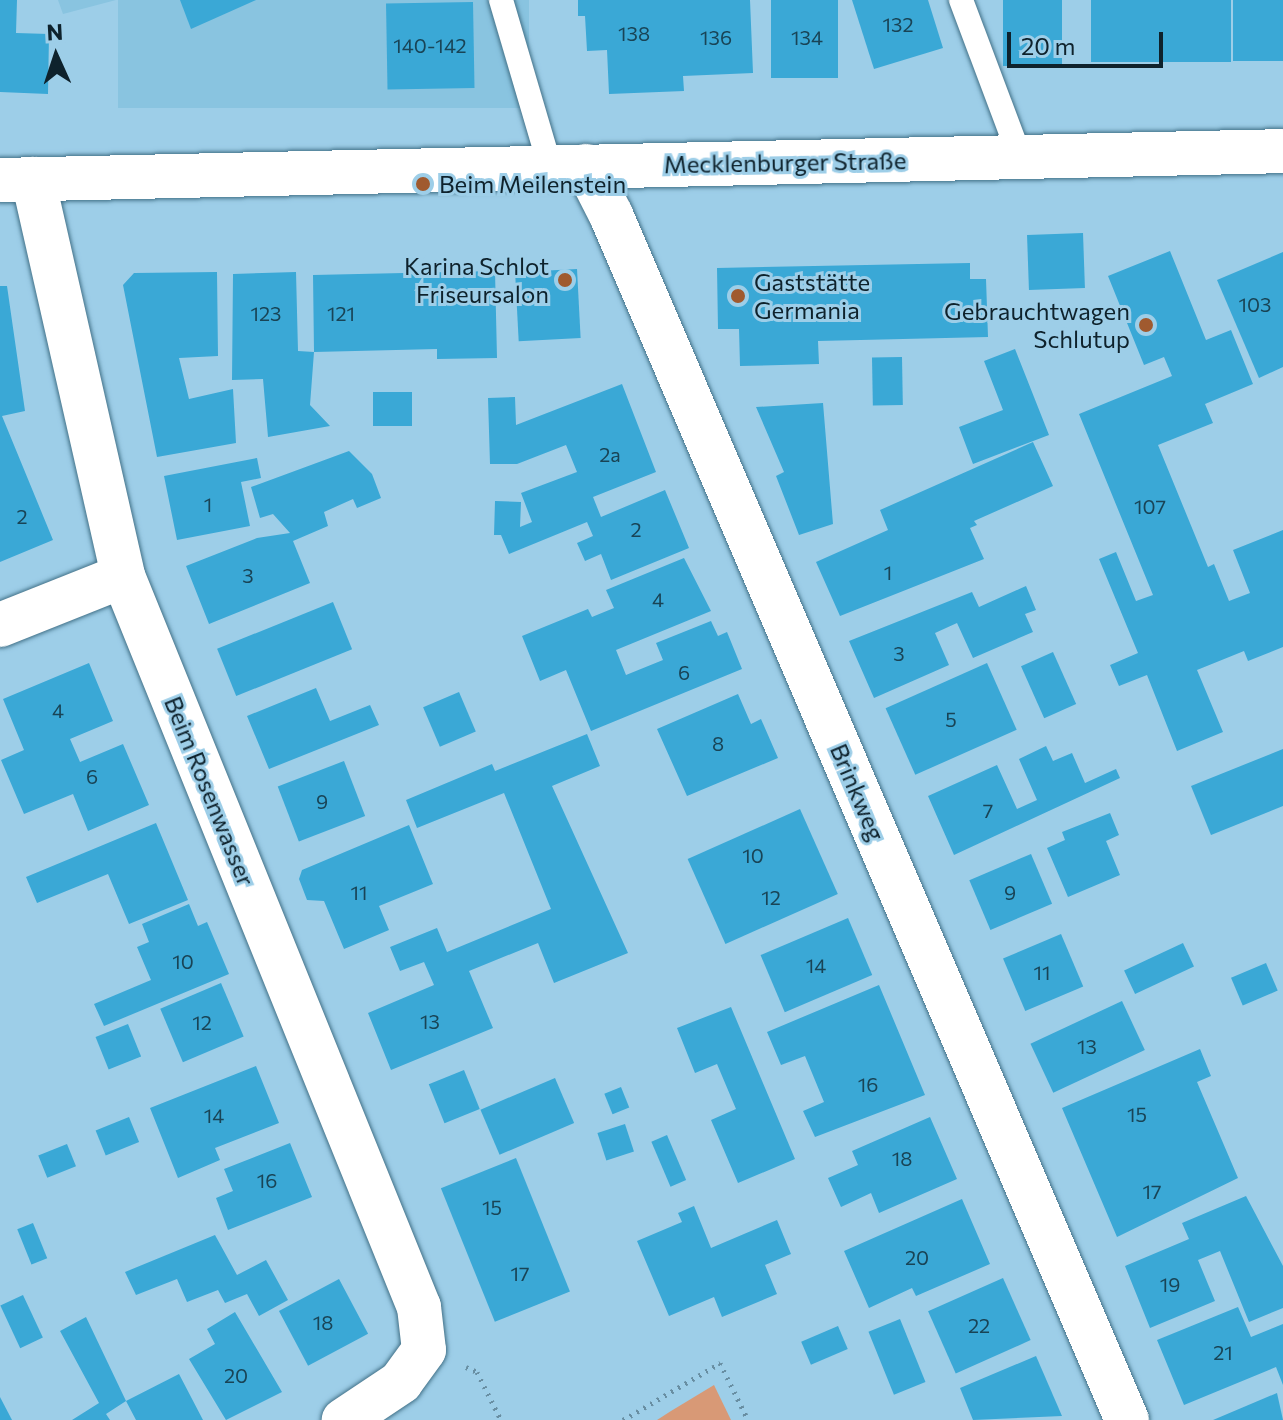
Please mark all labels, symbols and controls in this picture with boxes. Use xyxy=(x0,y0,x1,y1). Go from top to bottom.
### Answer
house number: 132 xyxy=(883,12,913,36)
north arrow xyxy=(16,16,96,96)
scale bar xyxy=(1011,16,1167,66)
text: N xyxy=(46,18,64,45)
house number: 138 xyxy=(618,21,650,45)
house number: 136 xyxy=(700,25,732,49)
house number: 134 xyxy=(791,25,823,49)
text: 20 m xyxy=(1021,31,1075,60)
house number: 140-142 xyxy=(393,33,467,57)
street label: Mecklenburger Straße xyxy=(663,145,907,179)
place label: Beim Meilenstein xyxy=(439,170,626,198)
marker: Beim Meilenstein xyxy=(414,175,432,193)
place label: Karina Schlot Friseursalon xyxy=(404,252,549,308)
place label: Gaststätte Germania xyxy=(754,268,870,324)
marker: Karina Schlot Friseursalon xyxy=(556,271,574,289)
marker: Gaststätte Germania xyxy=(729,287,747,305)
house number: 103 xyxy=(1239,292,1271,316)
place label: Gebrauchtwagen Schlutup xyxy=(944,297,1130,353)
house number: 123 xyxy=(250,301,282,325)
house number: 121 xyxy=(327,301,355,325)
marker: Gebrauchtwagen Schlutup xyxy=(1137,316,1155,334)
house number: 2a xyxy=(599,442,621,466)
house number: 1 xyxy=(204,492,212,516)
house number: 107 xyxy=(1134,494,1166,518)
house number: 2 xyxy=(16,504,28,528)
house number: 2 xyxy=(630,517,642,541)
house number: 1 xyxy=(884,560,892,584)
house number: 3 xyxy=(242,563,254,587)
house number: 4 xyxy=(652,587,664,611)
house number: 3 xyxy=(893,641,905,665)
house number: 6 xyxy=(678,660,690,684)
street label: Beim Rosenwasser xyxy=(159,692,261,890)
house number: 4 xyxy=(52,698,64,722)
house number: 5 xyxy=(945,707,957,731)
house number: 8 xyxy=(712,731,724,755)
street label: Brinkweg xyxy=(825,739,891,845)
house number: 6 xyxy=(86,764,98,788)
house number: 9 xyxy=(316,789,328,813)
house number: 7 xyxy=(983,798,993,822)
house number: 10 xyxy=(742,843,764,867)
house number: 11 xyxy=(350,880,368,904)
house number: 9 xyxy=(1004,880,1016,904)
house number: 12 xyxy=(761,885,781,909)
house number: 10 xyxy=(172,949,194,973)
house number: 14 xyxy=(806,953,826,977)
house number: 11 xyxy=(1033,960,1051,984)
house number: 13 xyxy=(420,1009,440,1033)
house number: 12 xyxy=(192,1010,212,1034)
house number: 13 xyxy=(1077,1034,1097,1058)
house number: 16 xyxy=(858,1072,878,1096)
house number: 15 xyxy=(1127,1102,1147,1126)
house number: 14 xyxy=(204,1103,224,1127)
house number: 18 xyxy=(892,1146,912,1170)
house number: 16 xyxy=(257,1168,277,1192)
house number: 17 xyxy=(1142,1179,1162,1203)
house number: 15 xyxy=(482,1195,502,1219)
house number: 20 xyxy=(905,1245,929,1269)
house number: 17 xyxy=(510,1261,530,1285)
house number: 19 xyxy=(1160,1272,1180,1296)
house number: 18 xyxy=(313,1310,333,1334)
house number: 22 xyxy=(968,1313,990,1337)
house number: 21 xyxy=(1213,1340,1233,1364)
house number: 20 xyxy=(224,1363,248,1387)

